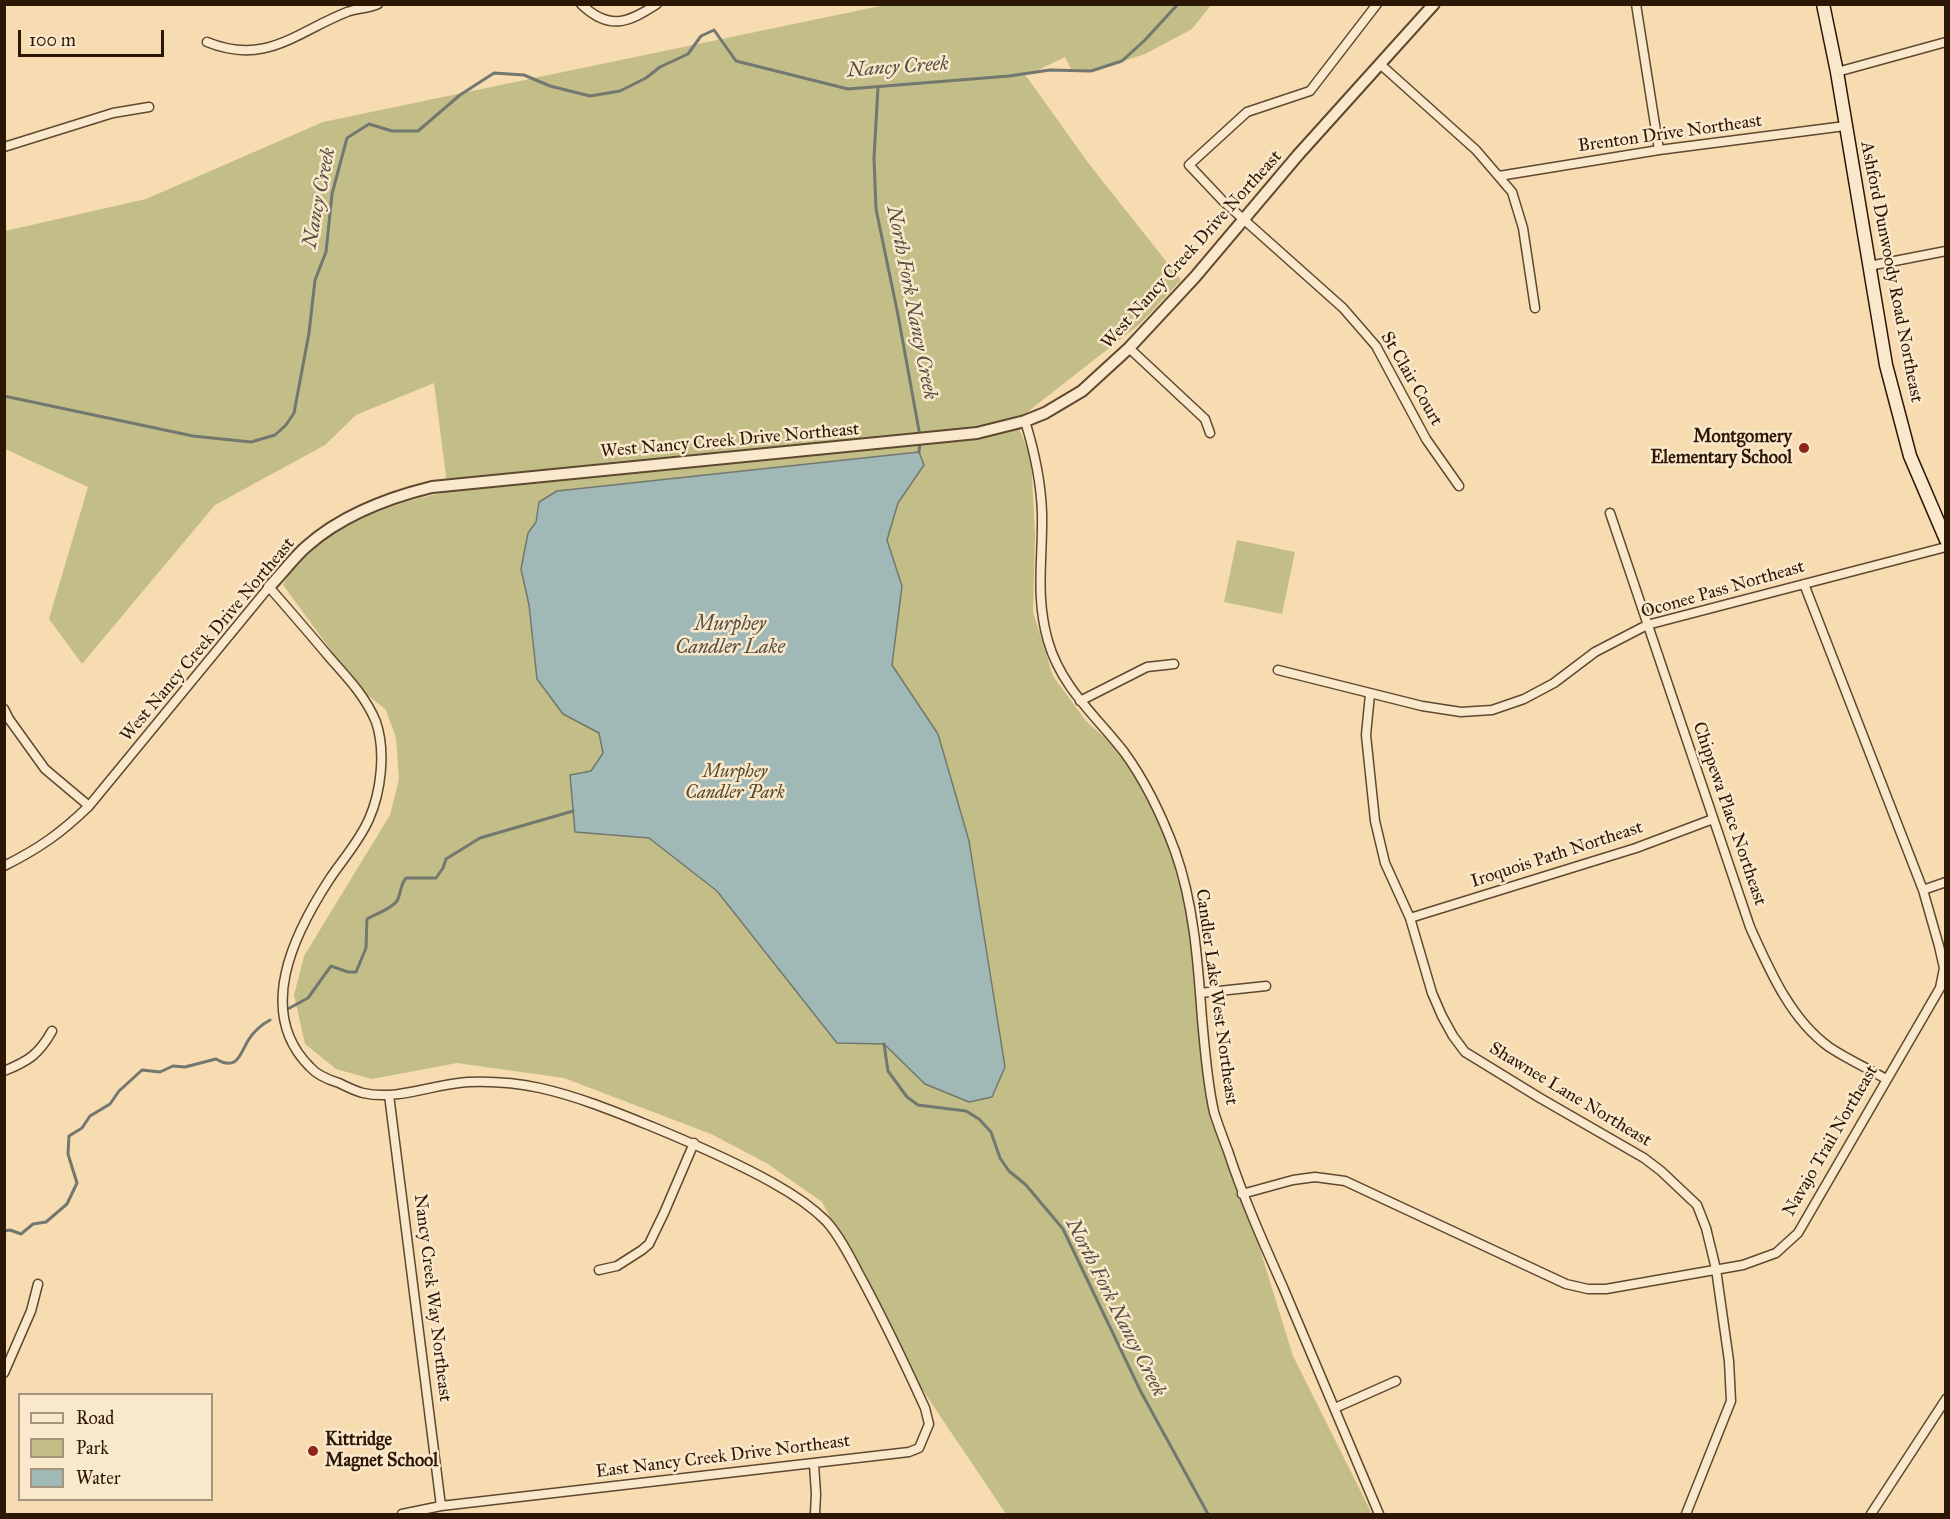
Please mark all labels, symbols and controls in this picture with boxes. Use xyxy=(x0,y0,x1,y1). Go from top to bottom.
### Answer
scale bar xyxy=(21,18,166,56)
text: 100 m xyxy=(29,29,76,51)
water label: Nancy Creek xyxy=(846,52,950,84)
street label: Brenton Drive Northeast xyxy=(1577,110,1763,158)
street label: Ashford Dunwoody Road Northeast xyxy=(1855,140,1927,404)
water label: Nancy Creek xyxy=(299,146,341,250)
street label: West Nancy Creek Drive Northeast xyxy=(1097,146,1287,354)
water label: North Fork Nancy Creek xyxy=(880,204,942,402)
street label: St Clair Court xyxy=(1375,328,1447,430)
street label: West Nancy Creek Drive Northeast xyxy=(600,419,860,463)
place label: Montgomery Elementary School xyxy=(1650,427,1792,470)
marker: Montgomery Elementary School xyxy=(1797,441,1811,455)
street label: West Nancy Creek Drive Northeast xyxy=(116,534,300,746)
street label: Oconee Pass Northeast xyxy=(1639,556,1807,624)
water label: Murphey Candler Lake xyxy=(675,613,785,660)
street label: Chippewa Place Northeast xyxy=(1687,719,1771,909)
park label: Murphey Candler Park xyxy=(685,762,785,804)
street label: Iroquois Path Northeast xyxy=(1468,817,1646,893)
street label: Candler Lake West Northeast xyxy=(1190,888,1242,1106)
street label: Shawnee Lane Northeast xyxy=(1485,1038,1655,1152)
street label: Navajo Trail Northeast xyxy=(1779,1062,1883,1220)
street label: Nancy Creek Way Northeast xyxy=(409,1193,455,1403)
water label: North Fork Nancy Creek xyxy=(1060,1215,1170,1401)
legend xyxy=(18,1393,213,1501)
text: Road xyxy=(76,1407,114,1429)
place label: Kittridge Magnet School xyxy=(325,1430,438,1472)
street label: East Nancy Creek Drive Northeast xyxy=(595,1431,851,1483)
text: Park xyxy=(76,1437,109,1459)
marker: Kittridge Magnet School xyxy=(306,1444,320,1458)
text: Water xyxy=(76,1467,120,1489)

